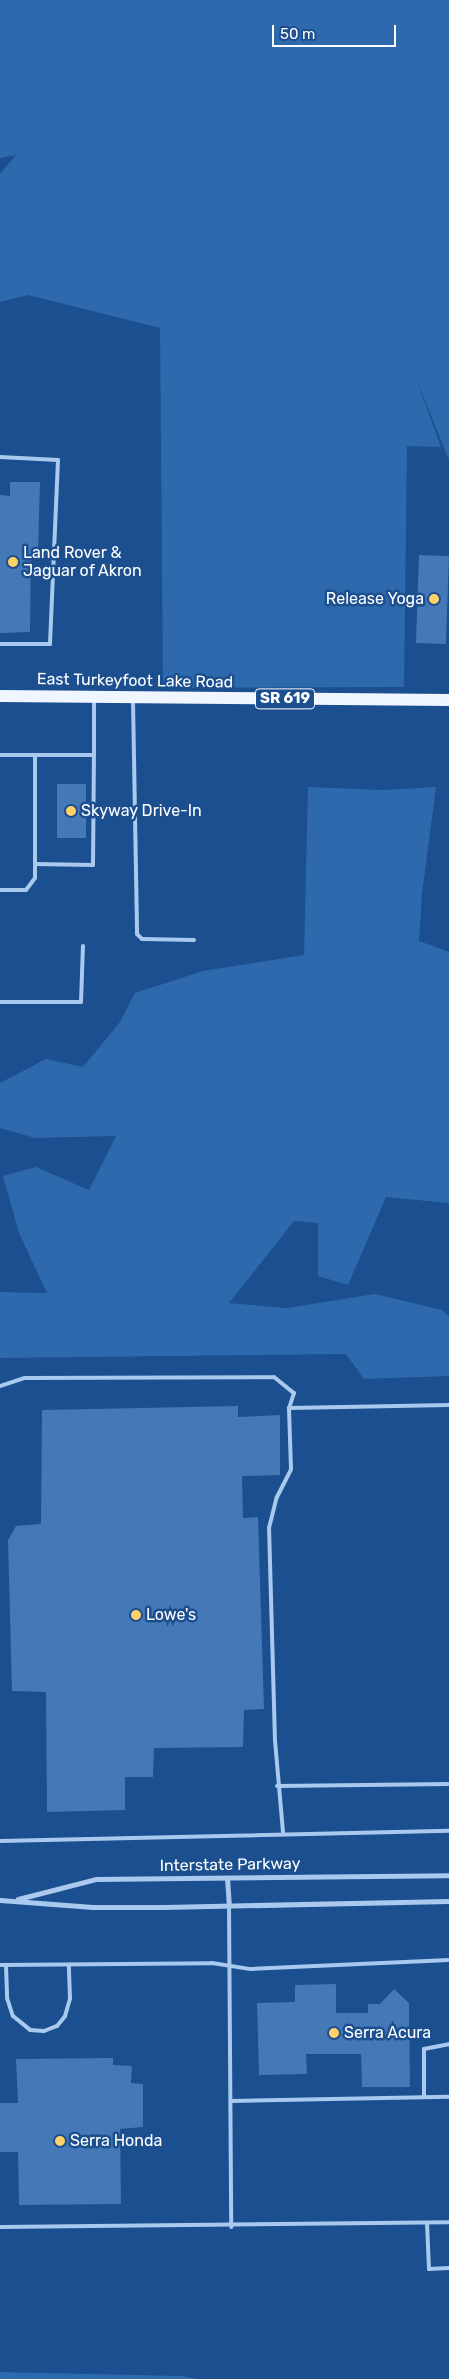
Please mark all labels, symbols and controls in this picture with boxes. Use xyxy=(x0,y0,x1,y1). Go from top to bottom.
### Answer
scale bar xyxy=(274,15,398,47)
text: 50 m xyxy=(280,25,315,43)
place label: Land Rover & Jaguar of Akron xyxy=(23,543,143,581)
marker: Land Rover & Jaguar of Akron xyxy=(7,556,19,568)
place label: Release Yoga xyxy=(325,589,424,609)
marker: Release Yoga xyxy=(428,593,440,605)
street label: East Turkeyfoot Lake Road xyxy=(36,670,234,692)
road number: SR 619 xyxy=(254,686,316,712)
place label: Skyway Drive-In xyxy=(81,801,202,821)
marker: Skyway Drive-In xyxy=(65,805,77,817)
place label: Lowe's xyxy=(146,1605,196,1625)
marker: Lowe's xyxy=(130,1609,142,1621)
street label: Interstate Parkway xyxy=(159,1854,301,1876)
place label: Serra Acura xyxy=(344,2023,432,2043)
marker: Serra Acura xyxy=(328,2027,340,2039)
place label: Serra Honda xyxy=(70,2131,162,2151)
marker: Serra Honda xyxy=(54,2135,66,2147)

